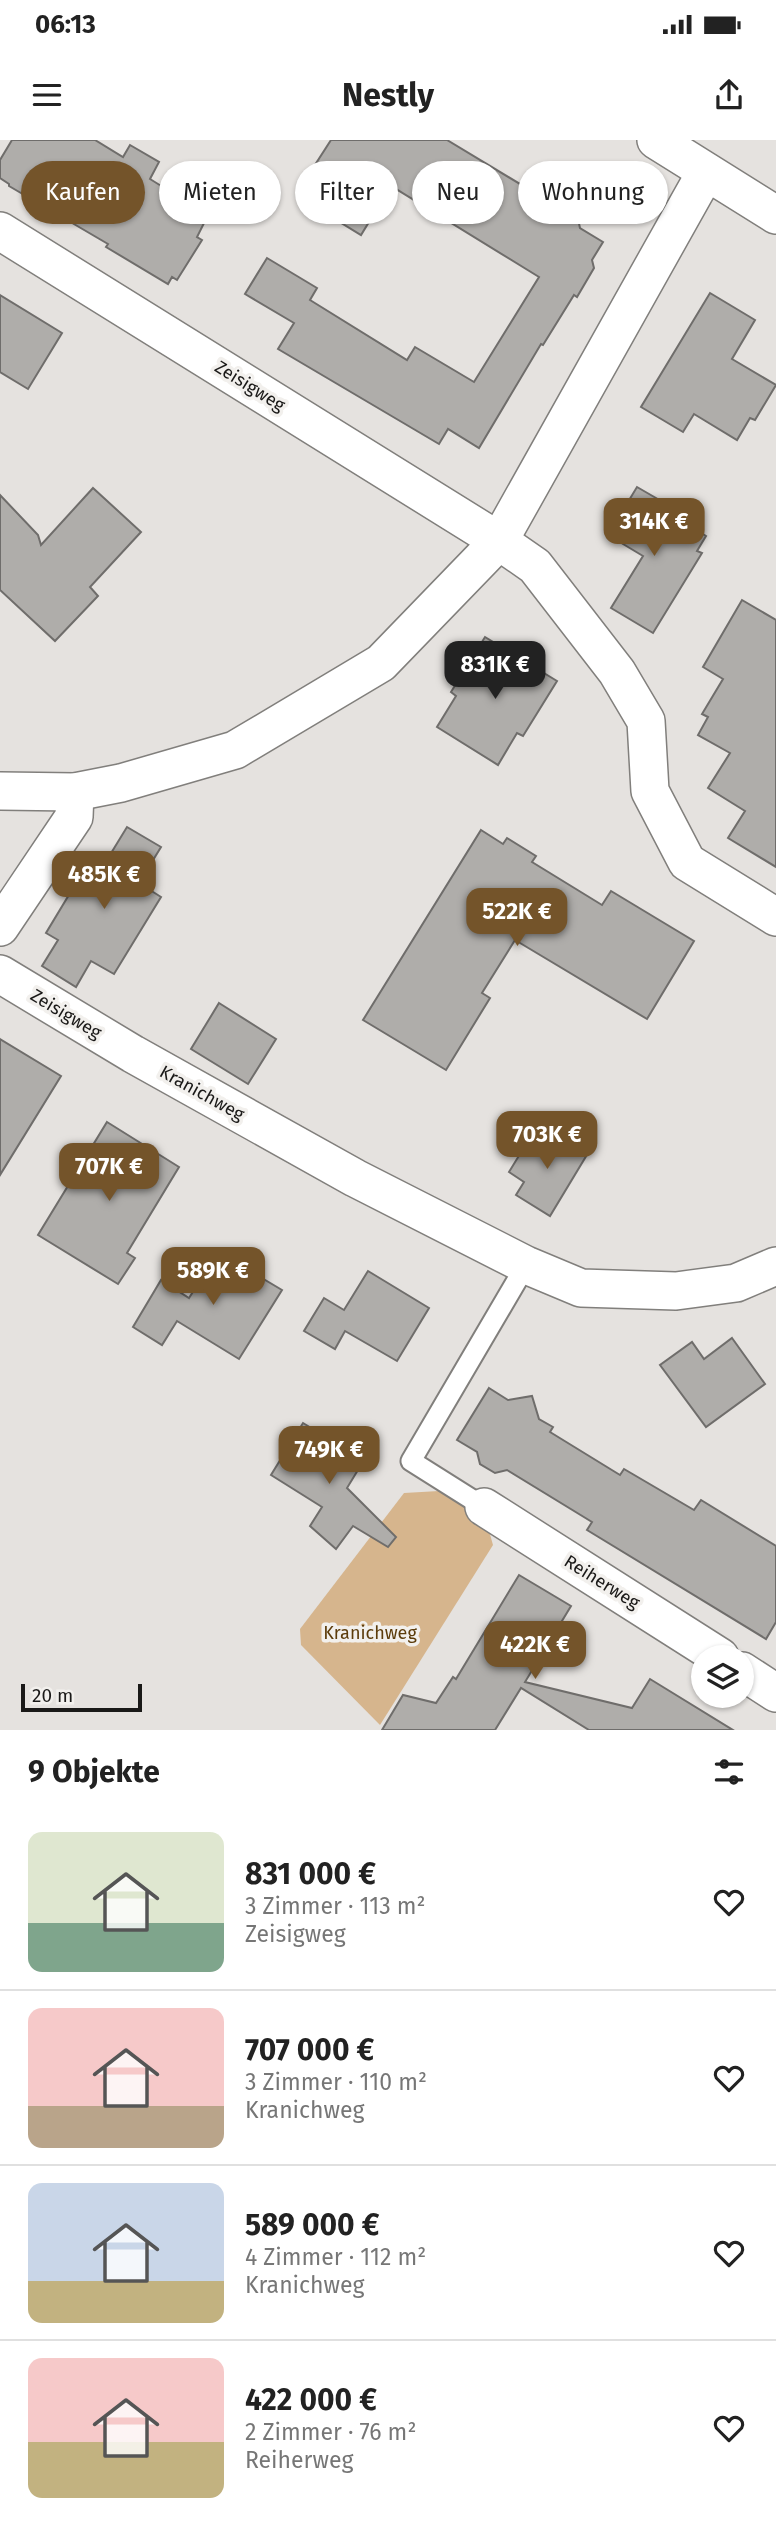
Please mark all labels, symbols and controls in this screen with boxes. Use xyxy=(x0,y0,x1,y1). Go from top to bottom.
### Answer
text: 06:13 xyxy=(35,9,96,40)
icon: menu xyxy=(28,76,66,114)
text: Nestly xyxy=(342,76,434,114)
icon: share xyxy=(710,76,748,114)
chip: Kaufen xyxy=(21,161,145,224)
chip: Mieten xyxy=(159,161,281,224)
chip: Filter xyxy=(295,161,398,224)
chip: Neu xyxy=(412,161,504,224)
chip: Wohnung xyxy=(518,161,668,224)
street label: Zeisigweg xyxy=(211,356,290,417)
pin: 314K € xyxy=(597,498,711,558)
text: 314K € xyxy=(620,507,688,535)
pin: 831K € xyxy=(438,642,552,701)
text: 831K € xyxy=(460,650,530,678)
pin: 485K € xyxy=(47,852,161,911)
text: 485K € xyxy=(68,860,140,888)
pin: 522K € xyxy=(460,888,574,948)
text: 522K € xyxy=(482,897,552,925)
street label: Zeisigweg xyxy=(27,984,106,1044)
street label: Kranichweg xyxy=(156,1061,249,1126)
pin: 703K € xyxy=(490,1112,604,1171)
text: 703K € xyxy=(512,1120,582,1148)
pin: 707K € xyxy=(52,1144,166,1203)
text: 707K € xyxy=(75,1152,143,1180)
pin: 589K € xyxy=(156,1248,270,1307)
text: 589K € xyxy=(177,1256,249,1284)
pin: 749K € xyxy=(272,1426,386,1486)
text: 749K € xyxy=(295,1435,363,1463)
street label: Reiherweg xyxy=(560,1550,644,1614)
park label: Kranichweg xyxy=(323,1622,417,1644)
pin: 422K € xyxy=(478,1622,592,1681)
text: 422K € xyxy=(500,1630,570,1658)
map controls xyxy=(691,1645,754,1708)
button: layers xyxy=(691,1645,754,1708)
scale bar xyxy=(21,1681,142,1713)
text: 20 m xyxy=(32,1684,73,1707)
icon: filters xyxy=(710,1753,748,1791)
text: 9 Objekte xyxy=(28,1754,160,1790)
text: 831 000 € xyxy=(245,1856,376,1892)
icon: home xyxy=(84,1860,168,1944)
icon: heart xyxy=(710,1883,748,1921)
text: 3 Zimmer · 113 m² xyxy=(245,1892,426,1920)
text: Zeisigweg xyxy=(245,1920,346,1948)
text: 707 000 € xyxy=(245,2032,374,2068)
icon: home xyxy=(84,2036,168,2120)
icon: heart xyxy=(710,2059,748,2097)
text: 3 Zimmer · 110 m² xyxy=(245,2068,427,2096)
text: Kranichweg xyxy=(245,2096,365,2124)
text: 589 000 € xyxy=(245,2207,379,2243)
icon: home xyxy=(84,2211,168,2295)
icon: heart xyxy=(710,2234,748,2272)
text: 4 Zimmer · 112 m² xyxy=(245,2243,426,2271)
text: Kranichweg xyxy=(245,2271,365,2299)
text: 422 000 € xyxy=(245,2382,377,2418)
icon: home xyxy=(84,2386,168,2470)
icon: heart xyxy=(710,2409,748,2447)
text: 2 Zimmer · 76 m² xyxy=(245,2418,416,2446)
text: Reiherweg xyxy=(245,2446,353,2474)

